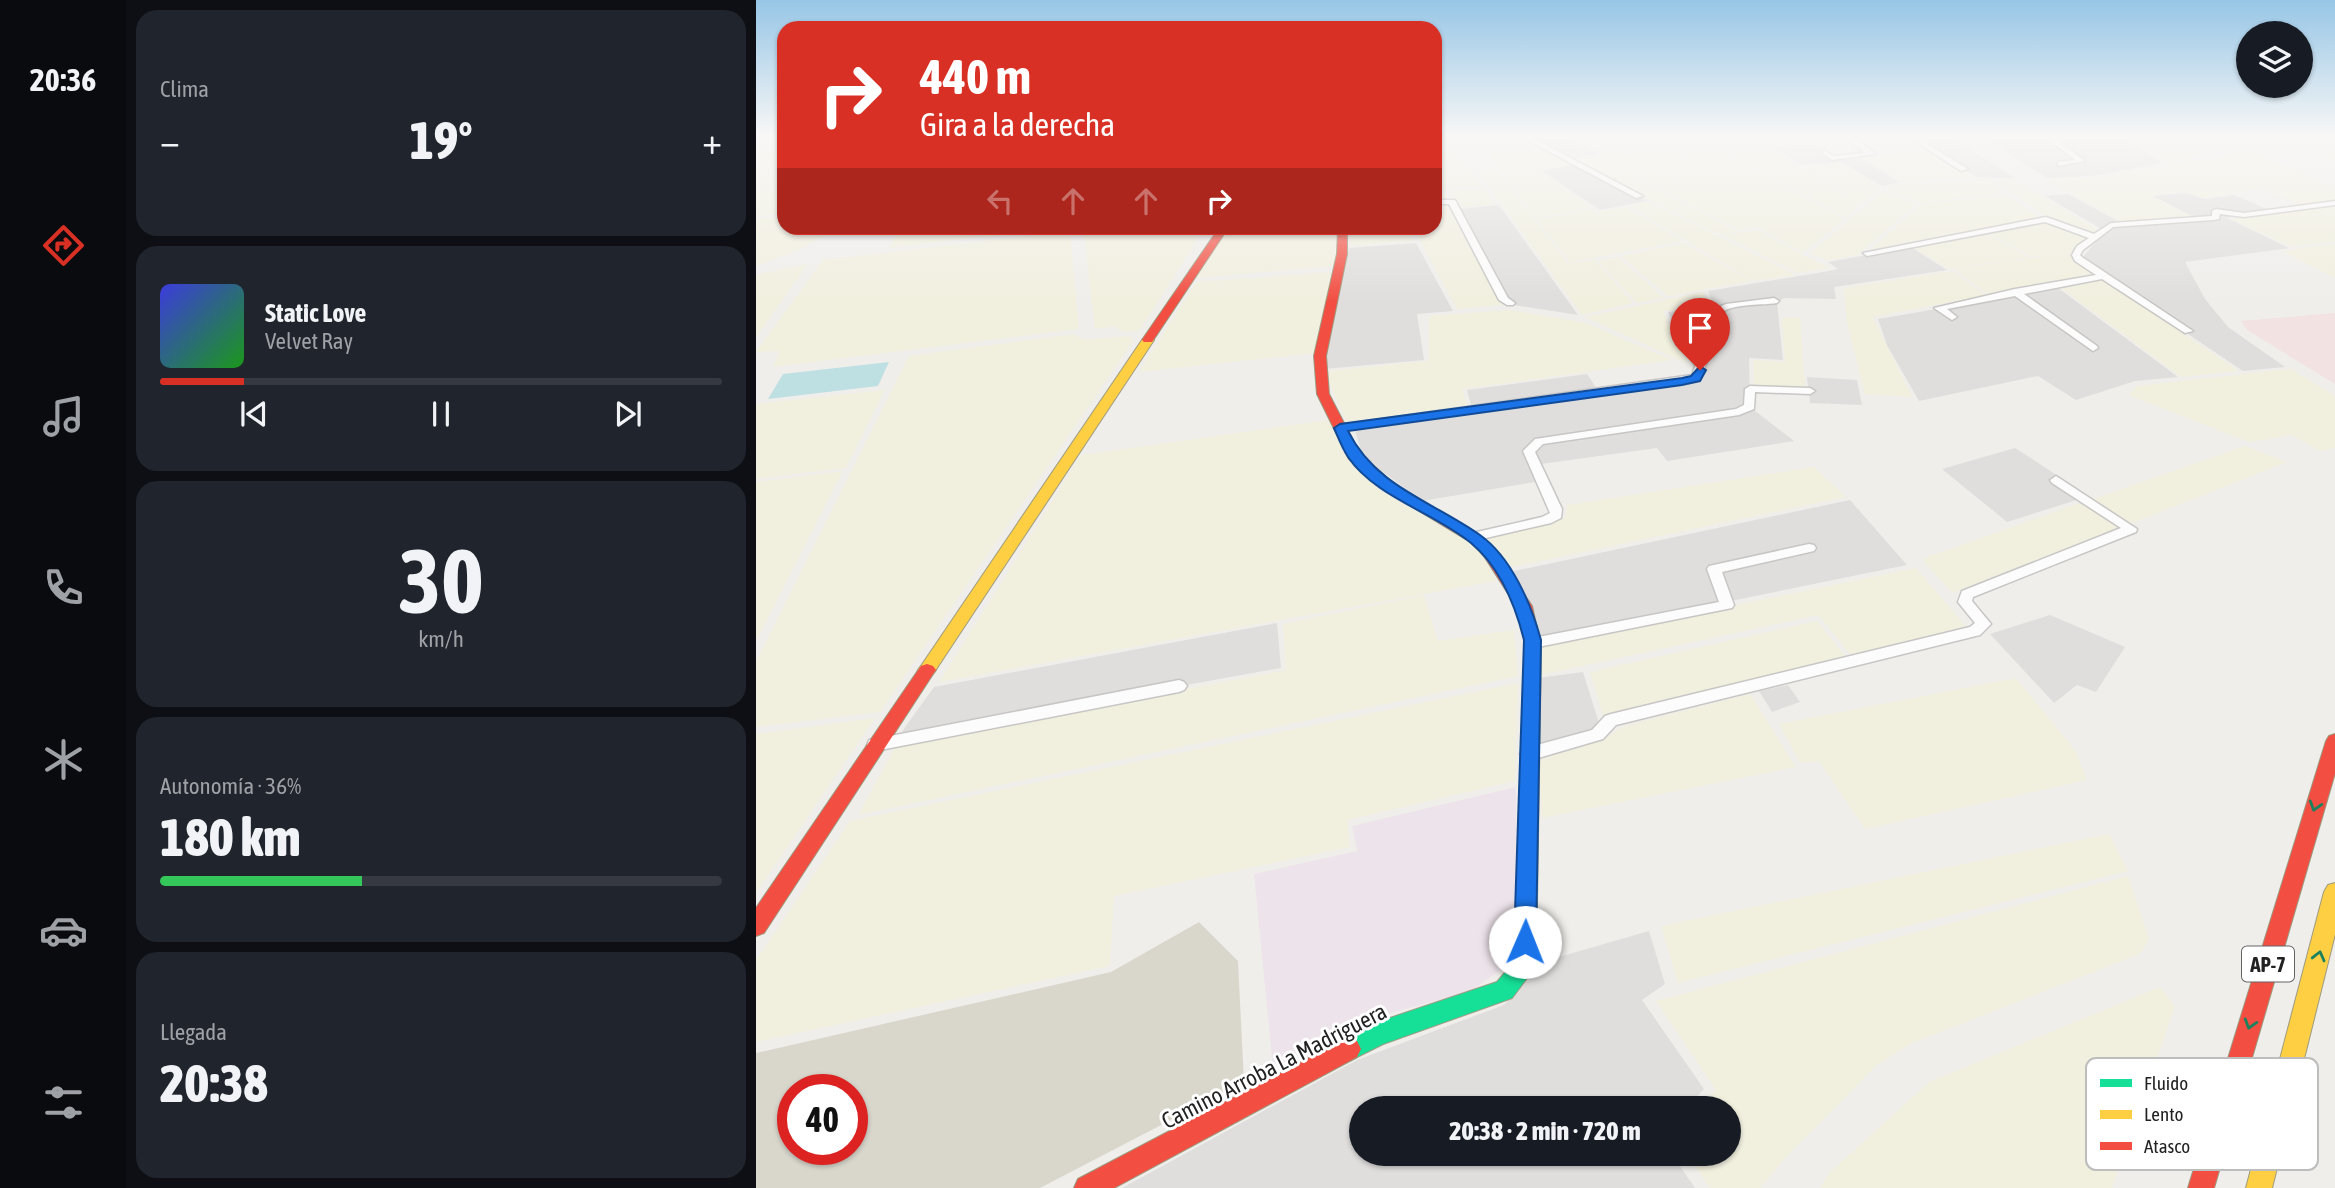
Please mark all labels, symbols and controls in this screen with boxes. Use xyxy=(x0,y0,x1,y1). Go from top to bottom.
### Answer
map controls xyxy=(2236,21,2313,98)
button: layers xyxy=(2236,21,2313,98)
text: 440 m xyxy=(920,48,1031,104)
icon: right xyxy=(805,49,896,140)
text: 20:36 xyxy=(30,61,96,98)
text: Clima xyxy=(160,76,209,102)
text: Gira a la derecha xyxy=(920,106,1115,143)
text: 19° xyxy=(409,110,473,170)
text: − xyxy=(160,119,180,162)
text: + xyxy=(702,119,722,162)
icon: left xyxy=(981,182,1019,220)
icon: ahead xyxy=(1054,182,1092,220)
icon: ahead xyxy=(1127,182,1165,220)
icon: right xyxy=(1200,182,1238,220)
icon: directions xyxy=(39,221,88,270)
text: Static Love xyxy=(265,298,366,328)
pin xyxy=(1670,298,1730,370)
icon: arrive xyxy=(1681,309,1719,347)
text: Velvet Ray xyxy=(265,328,353,354)
icon: music xyxy=(39,392,88,441)
icon: previous xyxy=(235,395,273,433)
icon: pause xyxy=(422,395,460,433)
icon: next xyxy=(609,395,647,433)
text: 30 xyxy=(398,528,484,632)
icon: phone xyxy=(39,563,88,612)
text: km/h xyxy=(418,626,464,652)
icon: climate xyxy=(39,735,88,784)
text: Autonomía · 36% xyxy=(160,773,301,799)
one-way arrow xyxy=(2309,800,2324,812)
text: 180 km xyxy=(160,807,301,867)
position arrow xyxy=(1488,905,1562,979)
icon: car xyxy=(39,906,88,955)
road number: AP-7 xyxy=(2242,946,2294,982)
one-way arrow xyxy=(2310,950,2325,962)
street label: Camino Arroba La Madriguera xyxy=(1157,998,1391,1134)
one-way arrow xyxy=(2244,1018,2259,1030)
text: Llegada xyxy=(160,1019,227,1045)
text: 20:38 xyxy=(160,1053,268,1113)
legend xyxy=(2086,1058,2318,1170)
text: Fluido xyxy=(2144,1072,2188,1094)
speed limit sign: 40 xyxy=(777,1074,868,1165)
icon: filters xyxy=(39,1078,88,1127)
text: Lento xyxy=(2144,1103,2183,1125)
text: 20:38 · 2 min · 720 m xyxy=(1449,1116,1641,1146)
text: Atasco xyxy=(2144,1135,2190,1157)

